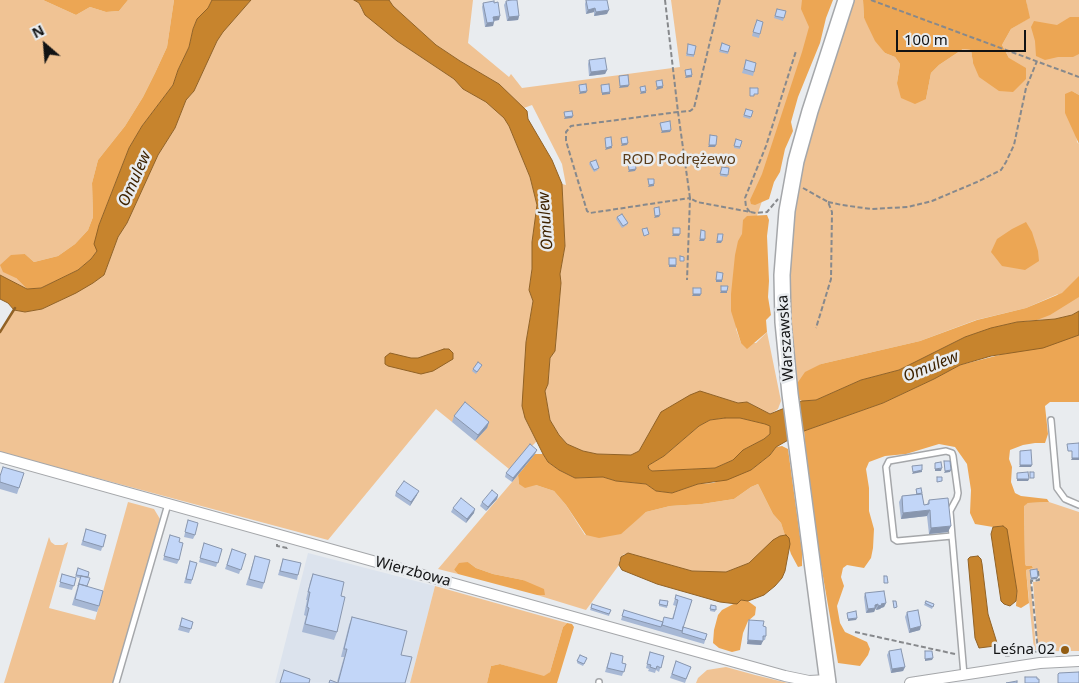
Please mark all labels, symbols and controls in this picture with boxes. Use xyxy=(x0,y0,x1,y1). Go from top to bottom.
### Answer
north arrow xyxy=(20,20,70,70)
text: N xyxy=(29,20,47,42)
scale bar xyxy=(899,20,1029,52)
text: 100 m xyxy=(904,29,948,49)
water label: Omulew xyxy=(114,149,156,209)
park label: ROD Podrężewo xyxy=(622,151,736,169)
water label: Omulew xyxy=(534,191,558,251)
street label: Warszawska xyxy=(774,294,798,382)
water label: Omulew xyxy=(900,347,962,387)
street label: Wierzbowa xyxy=(373,553,453,591)
place label: Leśna 02 xyxy=(993,641,1055,659)
marker: Leśna 02 xyxy=(1059,644,1071,656)

